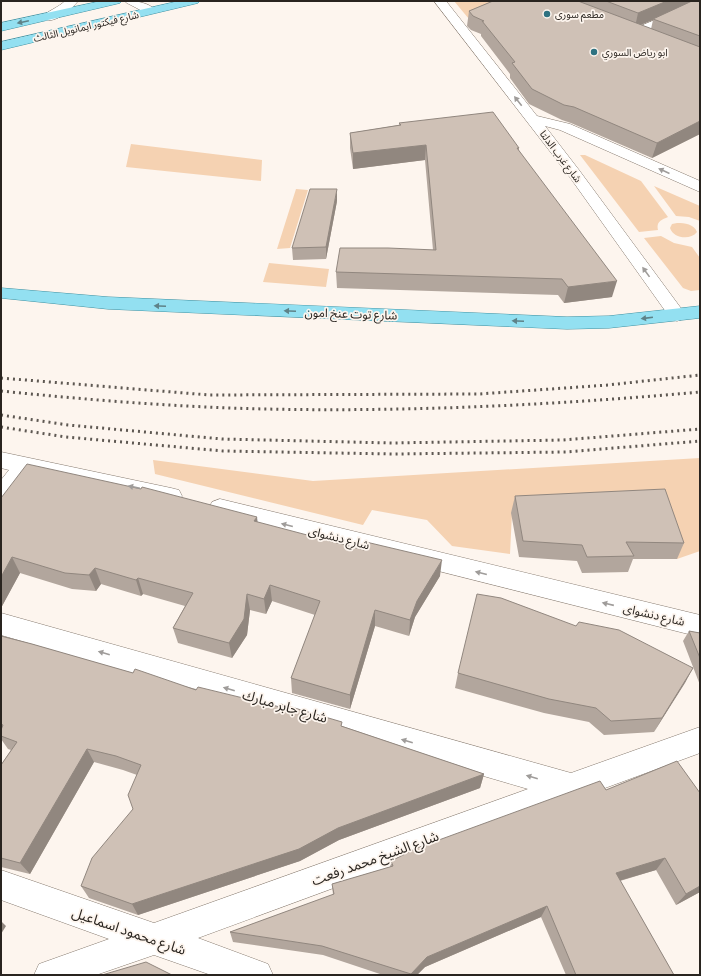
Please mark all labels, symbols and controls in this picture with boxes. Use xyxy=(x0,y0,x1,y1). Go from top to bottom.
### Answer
street label: شارع فيكتور ايمانويل الثالث xyxy=(32,7,140,46)
place label: مطعم سورى xyxy=(555,7,604,22)
marker: مطعم سورى xyxy=(542,9,552,19)
one-way arrow xyxy=(17,20,30,26)
place label: ابو رياض السوري xyxy=(602,45,668,60)
marker: ابو رياض السوري xyxy=(589,47,599,57)
one-way arrow xyxy=(513,95,522,106)
street label: شارع غرب الدلتا xyxy=(536,127,585,186)
one-way arrow xyxy=(659,168,670,174)
one-way arrow xyxy=(642,266,650,277)
one-way arrow xyxy=(154,302,166,309)
street label: شارع توت عنخ امون xyxy=(304,303,398,325)
one-way arrow xyxy=(284,308,296,315)
one-way arrow xyxy=(641,315,653,321)
one-way arrow xyxy=(511,318,524,324)
one-way arrow xyxy=(128,483,140,489)
one-way arrow xyxy=(281,521,294,527)
street label: شارع دنشواى xyxy=(306,522,372,554)
one-way arrow xyxy=(475,570,487,576)
street label: شارع دنشواى xyxy=(621,599,687,631)
one-way arrow xyxy=(601,601,614,607)
one-way arrow xyxy=(98,650,110,656)
street label: شارع جابر مبارك xyxy=(240,684,330,729)
one-way arrow xyxy=(222,686,234,692)
one-way arrow xyxy=(401,738,413,744)
one-way arrow xyxy=(526,773,539,779)
street label: شارع الشيخ محمد رفعت xyxy=(309,826,442,891)
street label: شارع محمود اسماعيل xyxy=(69,902,189,961)

